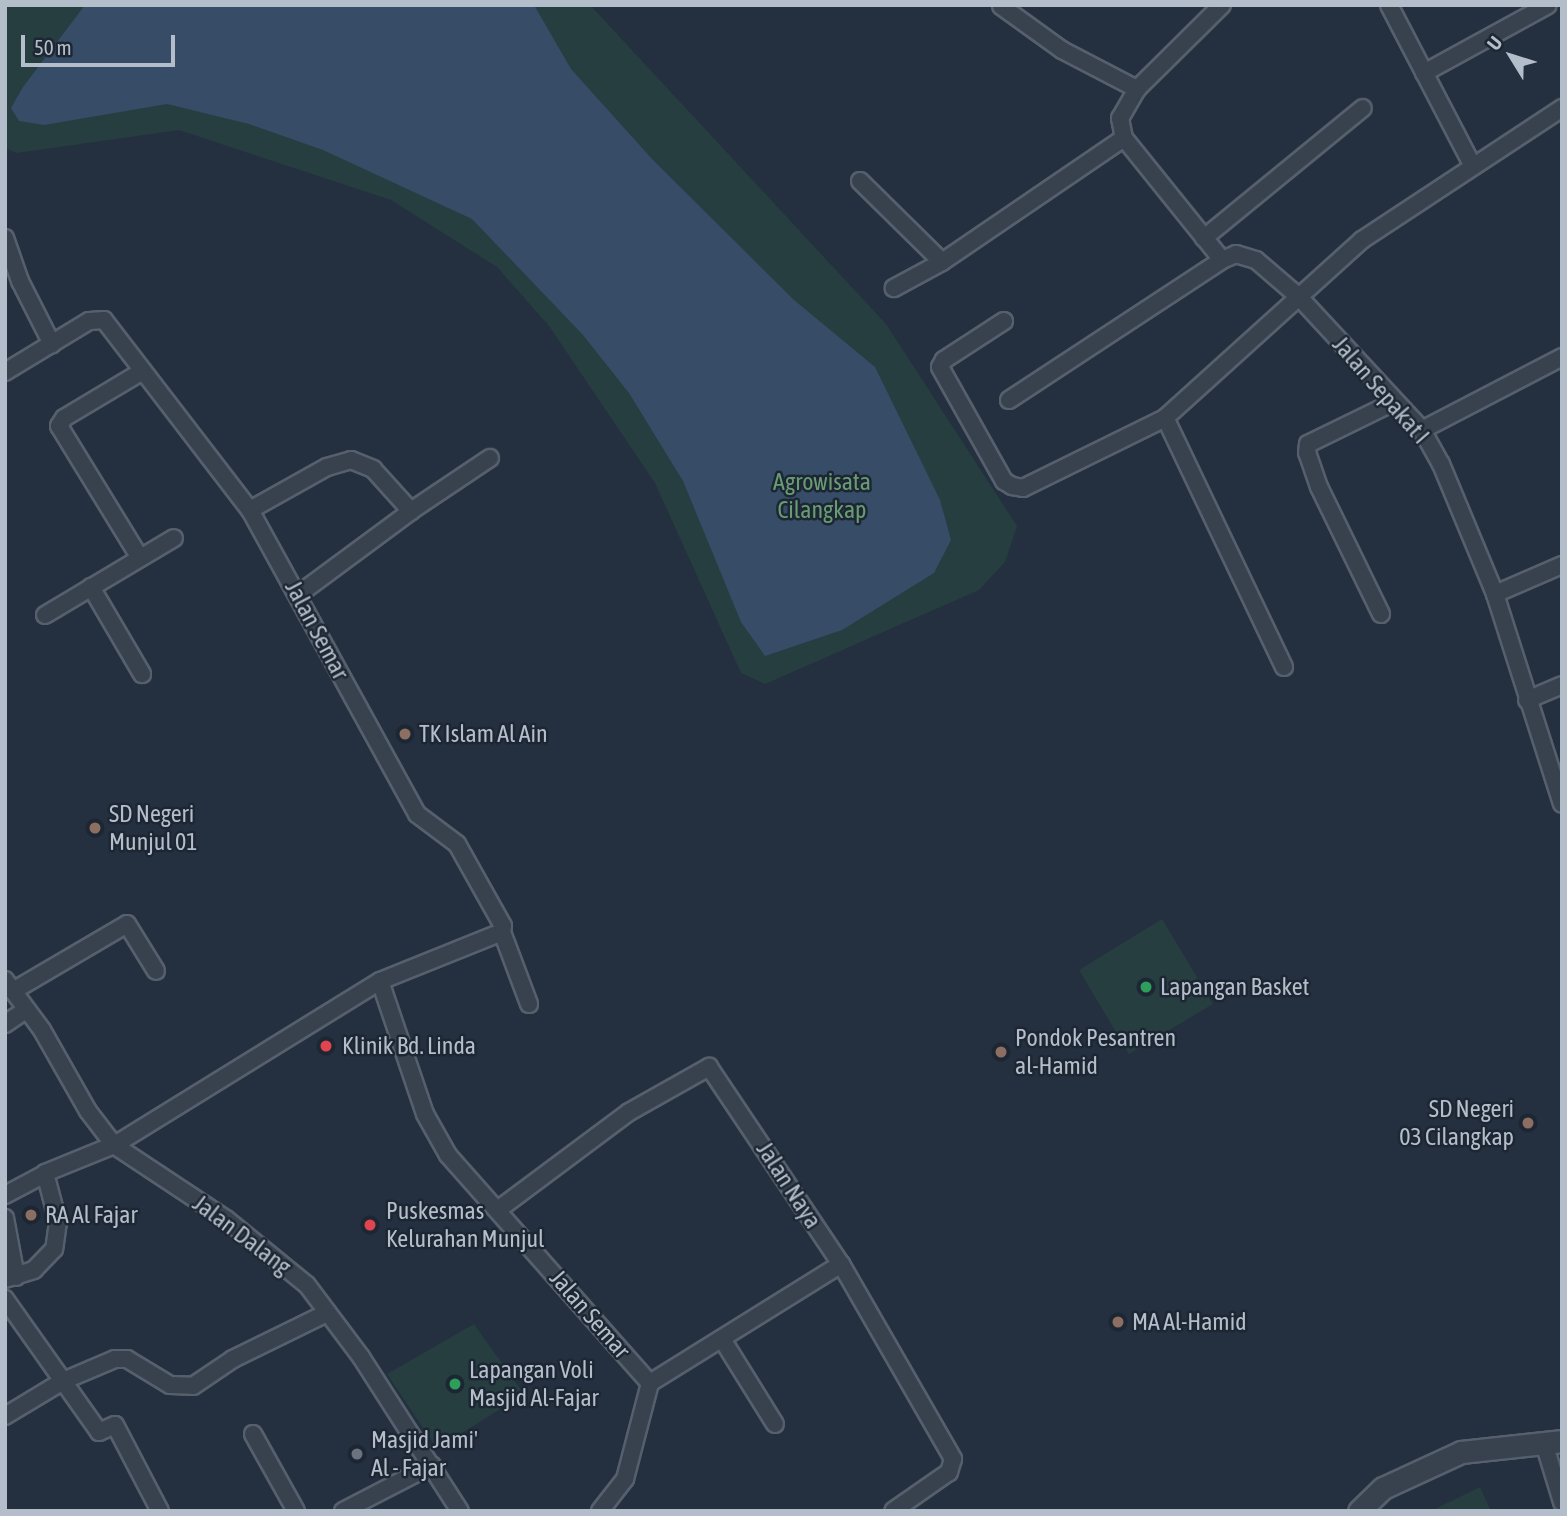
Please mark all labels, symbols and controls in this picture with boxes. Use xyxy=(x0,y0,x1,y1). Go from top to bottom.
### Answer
scale bar xyxy=(24,21,178,65)
north arrow xyxy=(1476,21,1546,91)
text: U xyxy=(1482,32,1507,54)
text: 50 m xyxy=(34,35,72,59)
street label: Jalan Sepakat I xyxy=(1327,330,1435,450)
park label: Agrowisata Cilangkap xyxy=(773,468,871,524)
street label: Jalan Semar xyxy=(279,576,355,684)
place label: TK Islam Al Ain xyxy=(419,720,548,748)
marker: TK Islam Al Ain xyxy=(397,726,413,742)
place label: SD Negeri Munjul 01 xyxy=(109,800,198,856)
marker: SD Negeri Munjul 01 xyxy=(87,820,103,836)
place label: Lapangan Basket xyxy=(1160,973,1309,1001)
marker: Lapangan Basket xyxy=(1138,979,1154,995)
place label: Pondok Pesantren al-Hamid xyxy=(1015,1024,1176,1080)
place label: Klinik Bd. Linda xyxy=(342,1032,476,1060)
marker: Klinik Bd. Linda xyxy=(316,1036,336,1056)
marker: Pondok Pesantren al-Hamid xyxy=(993,1044,1009,1060)
place label: SD Negeri 03 Cilangkap xyxy=(1399,1095,1514,1151)
marker: SD Negeri 03 Cilangkap xyxy=(1520,1115,1536,1131)
street label: Jalan Naya xyxy=(750,1136,828,1234)
street label: Jalan Dalang xyxy=(187,1189,297,1281)
place label: Puskesmas Kelurahan Munjul xyxy=(386,1197,544,1253)
place label: RA Al Fajar xyxy=(45,1201,138,1229)
marker: RA Al Fajar xyxy=(23,1207,39,1223)
marker: Puskesmas Kelurahan Munjul xyxy=(360,1215,380,1235)
street label: Jalan Semar xyxy=(544,1264,636,1364)
place label: MA Al-Hamid xyxy=(1132,1308,1247,1336)
marker: MA Al-Hamid xyxy=(1110,1314,1126,1330)
place label: Lapangan Voli Masjid Al-Fajar xyxy=(469,1356,599,1412)
marker: Lapangan Voli Masjid Al-Fajar xyxy=(447,1376,463,1392)
place label: Masjid Jami' Al - Fajar xyxy=(371,1426,478,1482)
marker: Masjid Jami' Al - Fajar xyxy=(349,1446,365,1462)

